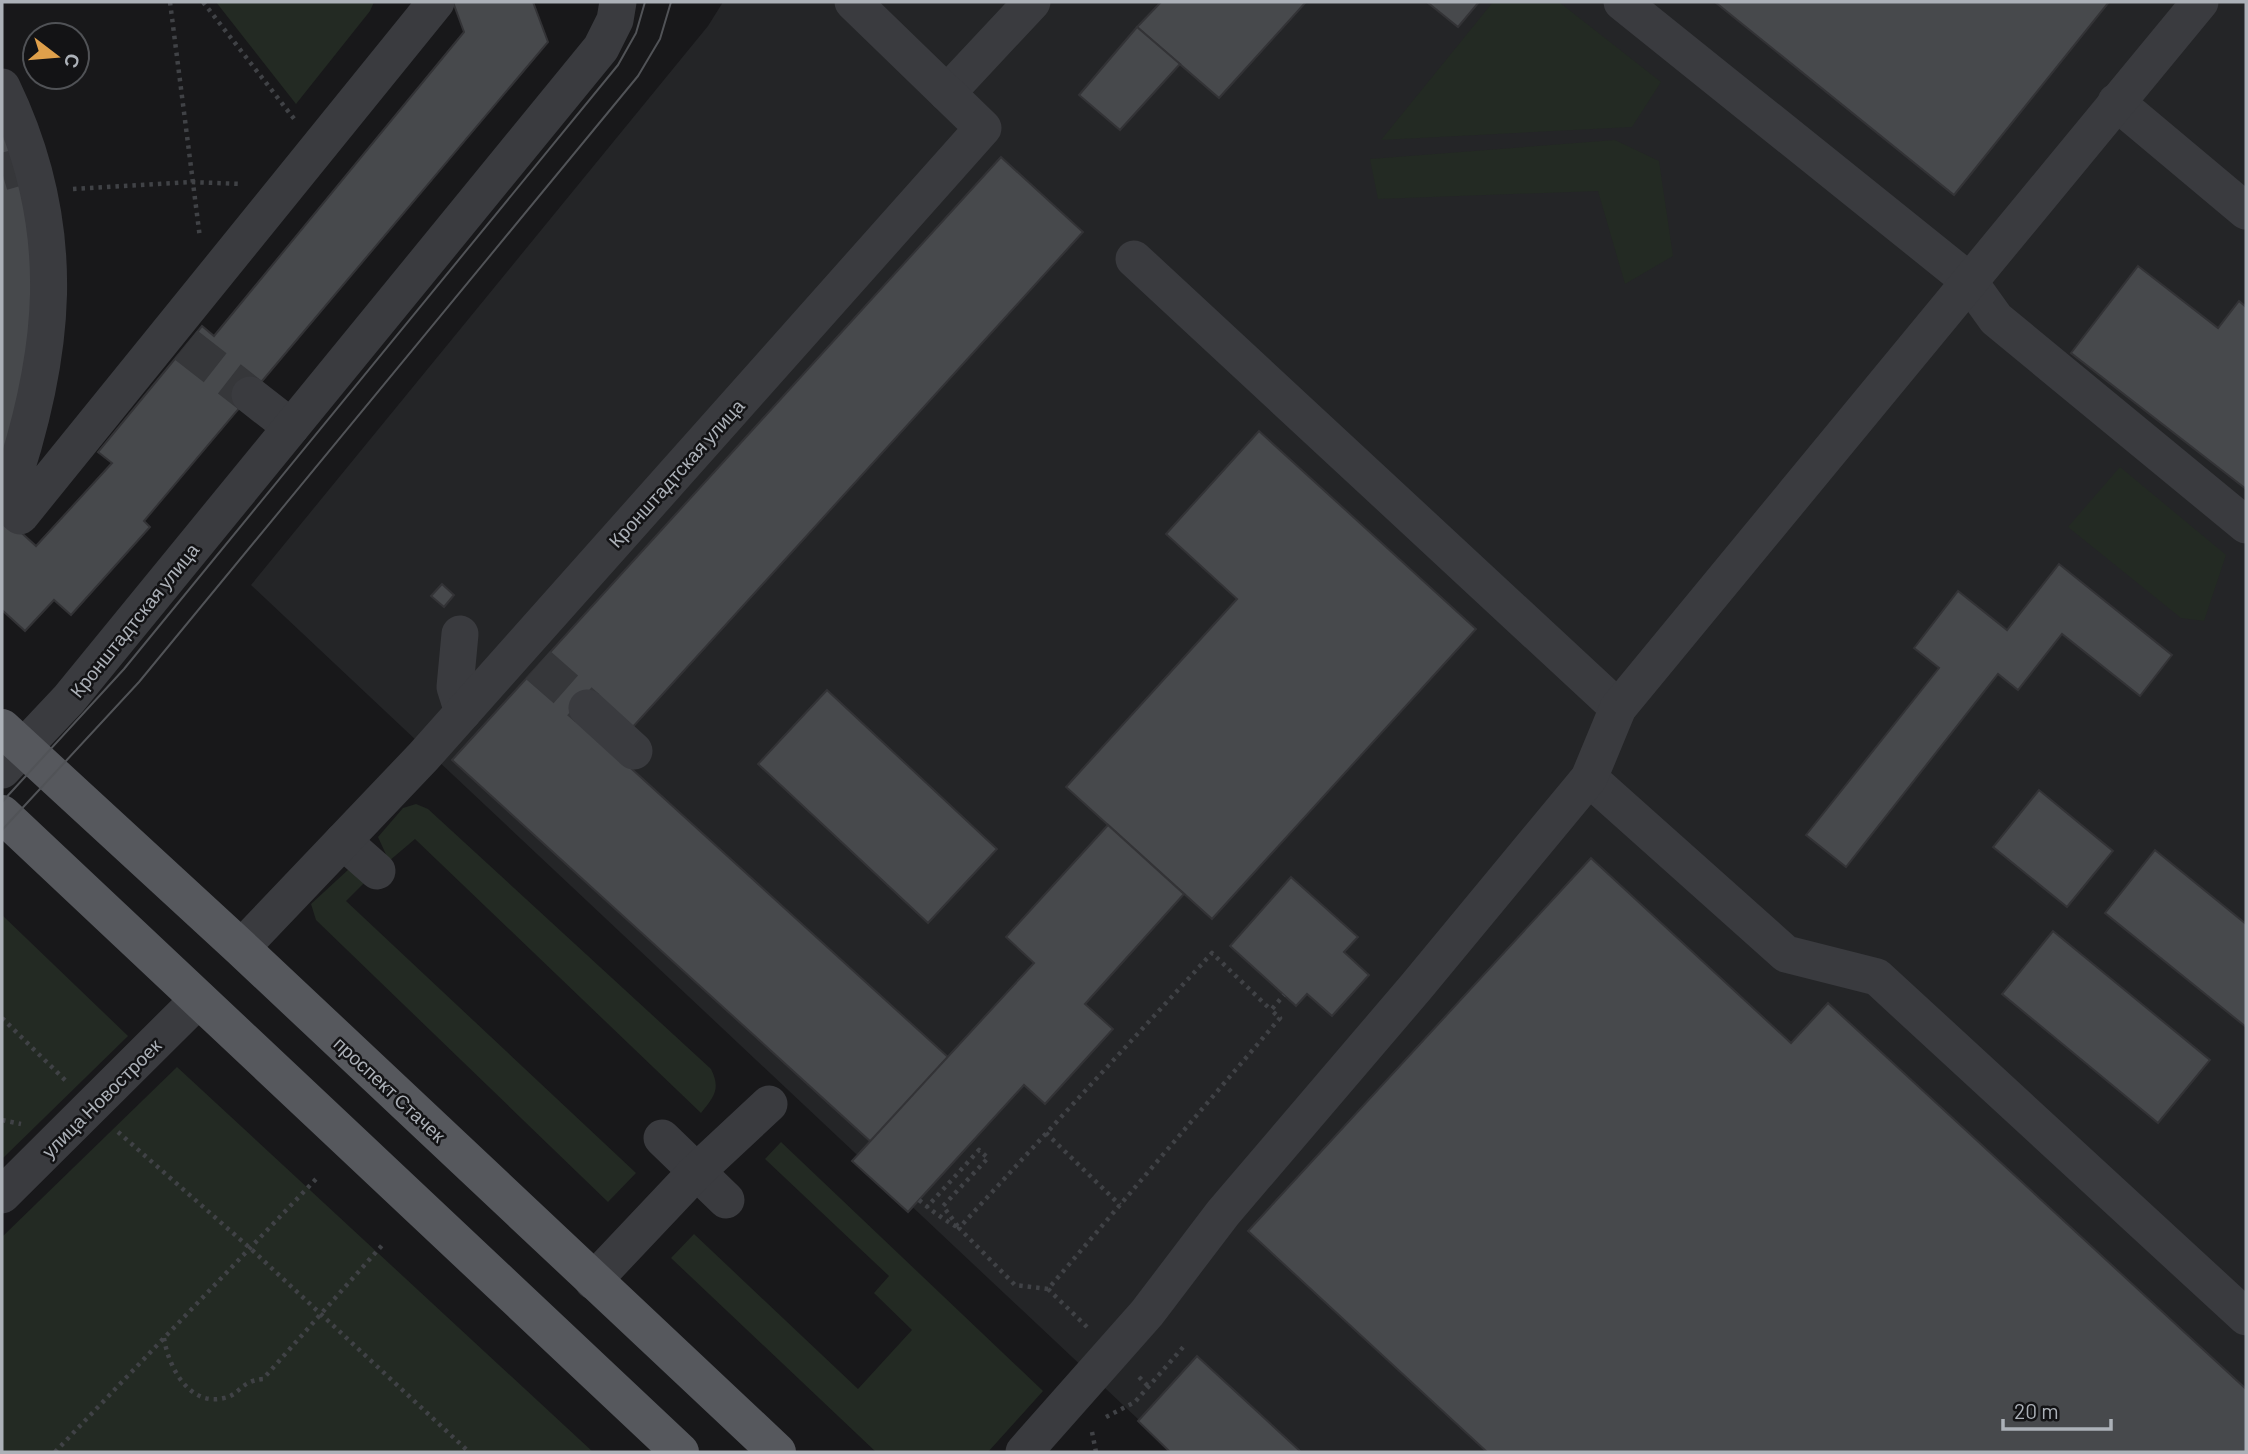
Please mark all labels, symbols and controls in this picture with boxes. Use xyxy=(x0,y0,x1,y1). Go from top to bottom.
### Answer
north arrow xyxy=(21,21,91,91)
text: С xyxy=(60,51,86,71)
street label: Кронштадтская улица xyxy=(603,394,749,552)
street label: Кронштадтская улица xyxy=(65,538,204,702)
street label: проспект Стачек xyxy=(330,1032,451,1147)
street label: улица Новостроек xyxy=(37,1033,166,1162)
scale bar xyxy=(2003,1388,2112,1432)
text: 20 m xyxy=(2014,1398,2059,1423)

